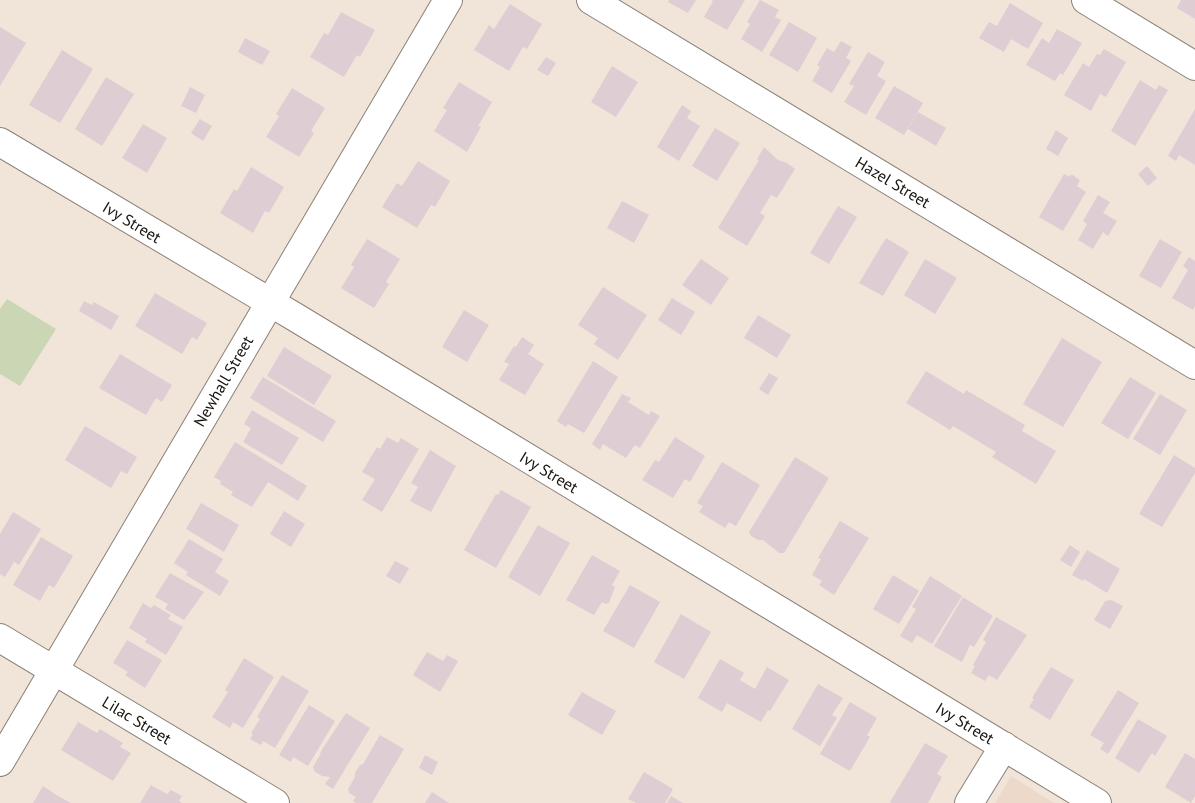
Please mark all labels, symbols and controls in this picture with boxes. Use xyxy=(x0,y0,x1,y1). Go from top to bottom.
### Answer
street label: Hazel Street xyxy=(852,152,934,212)
street label: Ivy Street xyxy=(99,197,165,247)
street label: Newhall Street xyxy=(189,331,257,430)
street label: Ivy Street xyxy=(516,447,582,497)
street label: Lilac Street xyxy=(99,692,176,749)
street label: Ivy Street xyxy=(932,698,998,748)

